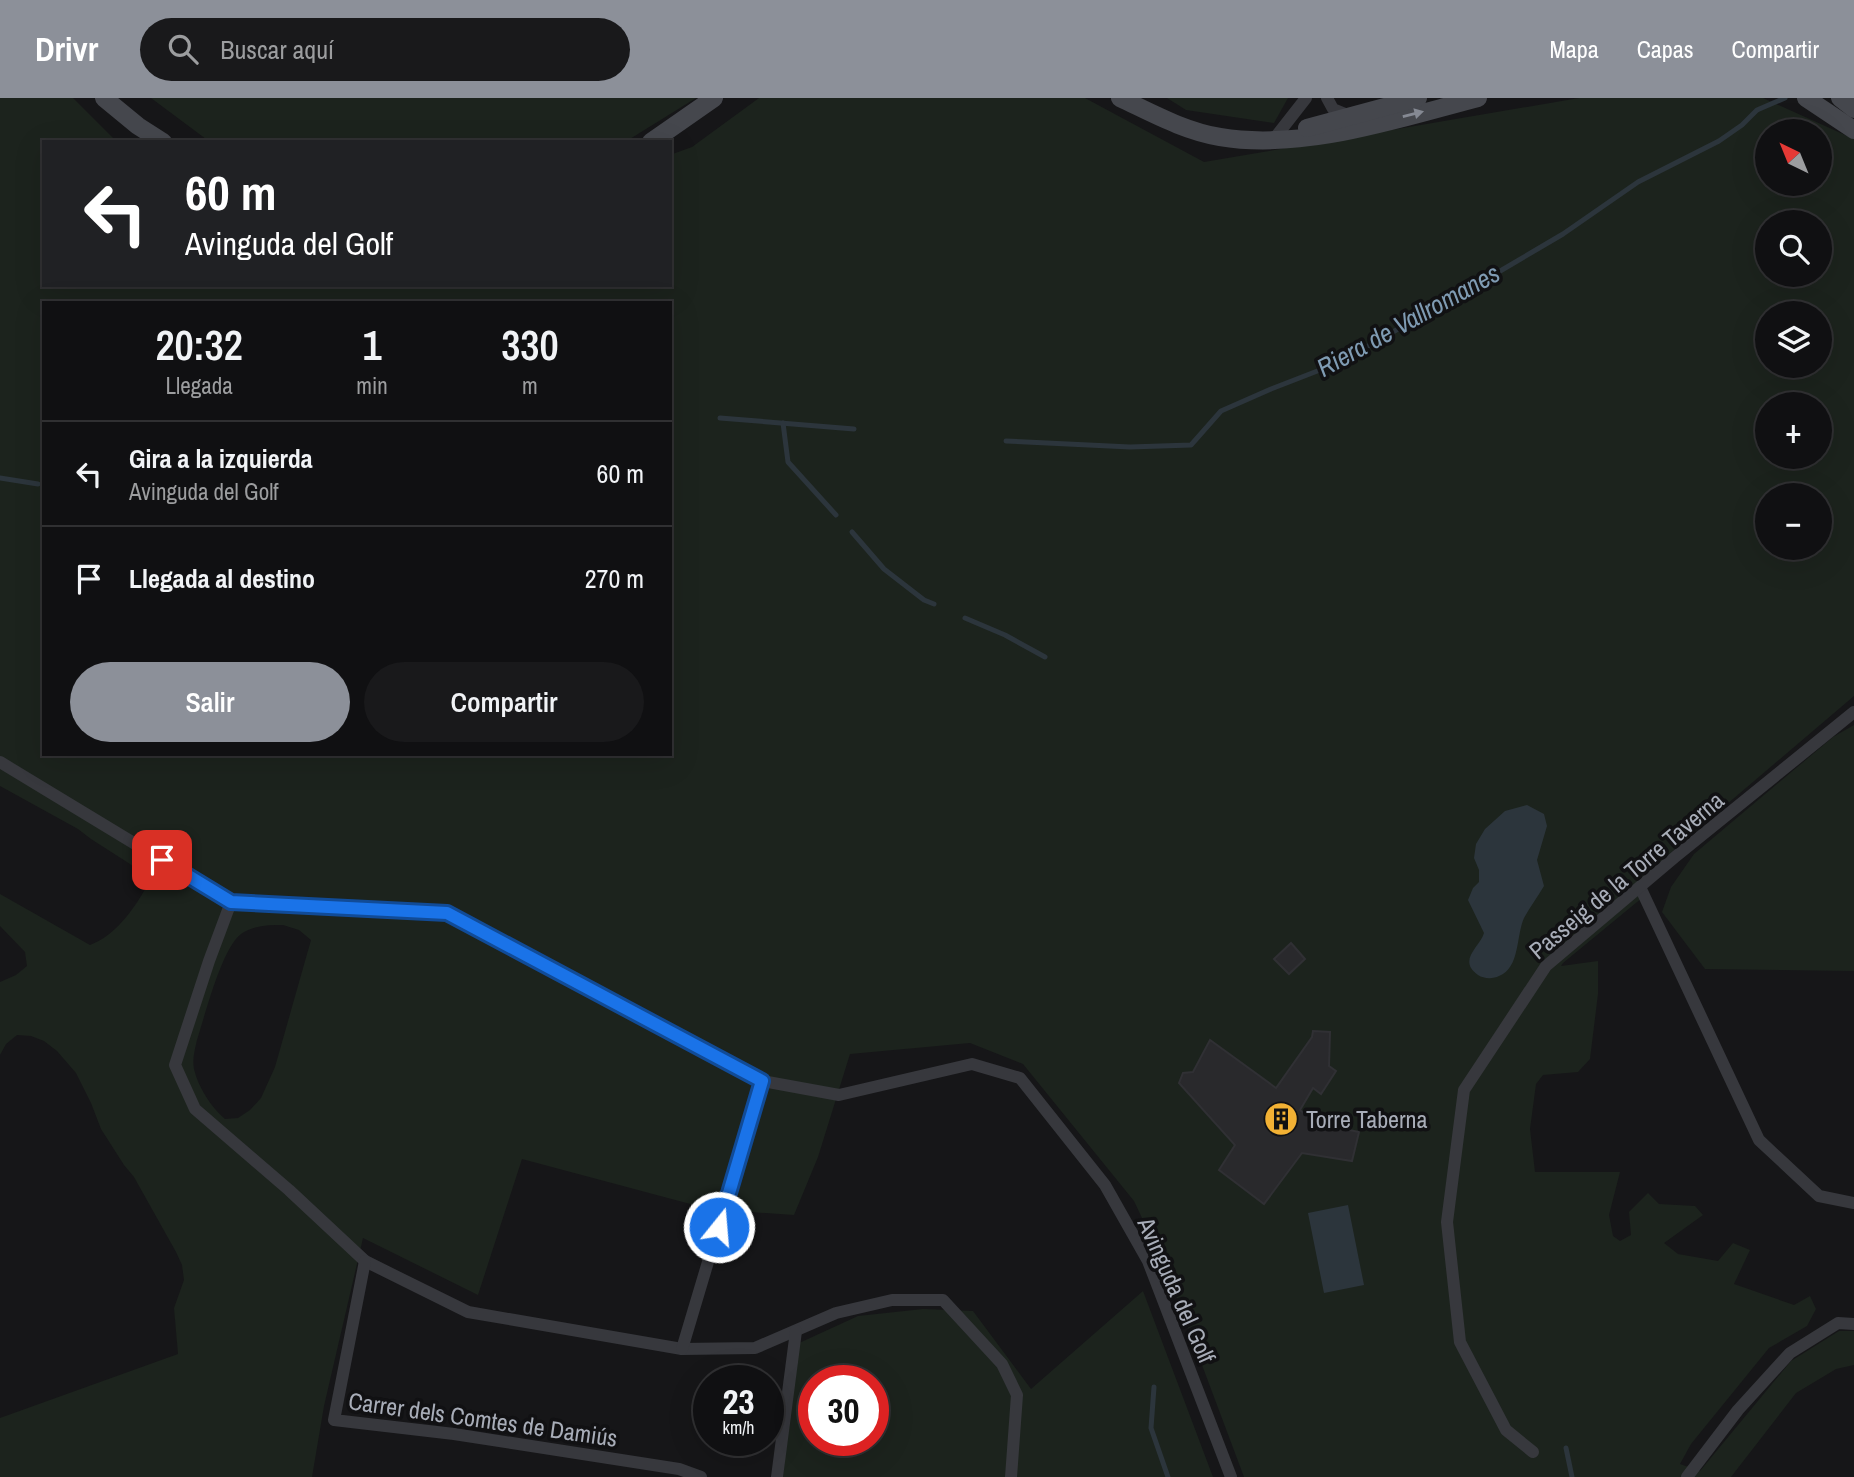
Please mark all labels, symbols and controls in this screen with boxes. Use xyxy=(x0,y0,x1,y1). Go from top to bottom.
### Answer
search box xyxy=(140,18,630,81)
text: Drivr xyxy=(35,27,98,71)
icon: search xyxy=(164,30,202,68)
text: Buscar aquí xyxy=(220,32,334,67)
text: Mapa xyxy=(1549,33,1599,65)
text: Capas xyxy=(1637,33,1694,65)
text: Compartir xyxy=(1732,33,1819,65)
one-way arrow xyxy=(1402,108,1424,119)
north arrow xyxy=(1755,119,1832,196)
map controls xyxy=(1755,119,1832,560)
text: 60 m xyxy=(185,159,277,225)
icon: left xyxy=(70,168,161,259)
button: search xyxy=(1755,210,1832,287)
text: Avinguda del Golf xyxy=(185,222,393,265)
water label: Riera de Vallromanes xyxy=(1310,255,1506,385)
button: layers xyxy=(1755,301,1832,378)
text: 20:32 xyxy=(155,317,243,373)
text: 1 xyxy=(362,317,382,373)
text: 330 xyxy=(501,317,559,373)
text: Llegada xyxy=(166,370,233,401)
text: min xyxy=(356,370,388,401)
text: m xyxy=(522,370,538,401)
button: + xyxy=(1755,392,1832,469)
text: Gira a la izquierda xyxy=(129,441,313,476)
icon: left xyxy=(70,455,108,493)
text: 60 m xyxy=(597,456,644,491)
text: Avinguda del Golf xyxy=(129,476,279,507)
button: − xyxy=(1755,483,1832,560)
icon: arrive xyxy=(70,560,108,598)
text: Llegada al destino xyxy=(129,561,315,596)
text: 270 m xyxy=(585,561,644,596)
button: Salir xyxy=(70,662,350,742)
button: Compartir xyxy=(364,662,644,742)
street label: Passeig de la Torre Taverna xyxy=(1522,784,1730,966)
pin xyxy=(132,830,192,890)
icon: arrive xyxy=(143,841,181,879)
building icon: Torre Taberna xyxy=(1262,1100,1300,1138)
place label: Torre Taberna xyxy=(1306,1103,1428,1135)
position arrow xyxy=(682,1190,756,1264)
street label: Avinguda del Golf xyxy=(1130,1211,1224,1368)
speed limit sign: 30 xyxy=(798,1365,889,1456)
text: 23 xyxy=(723,1378,754,1425)
street label: Carrer dels Comtes de Damiús xyxy=(346,1384,620,1454)
text: km/h xyxy=(723,1415,755,1440)

